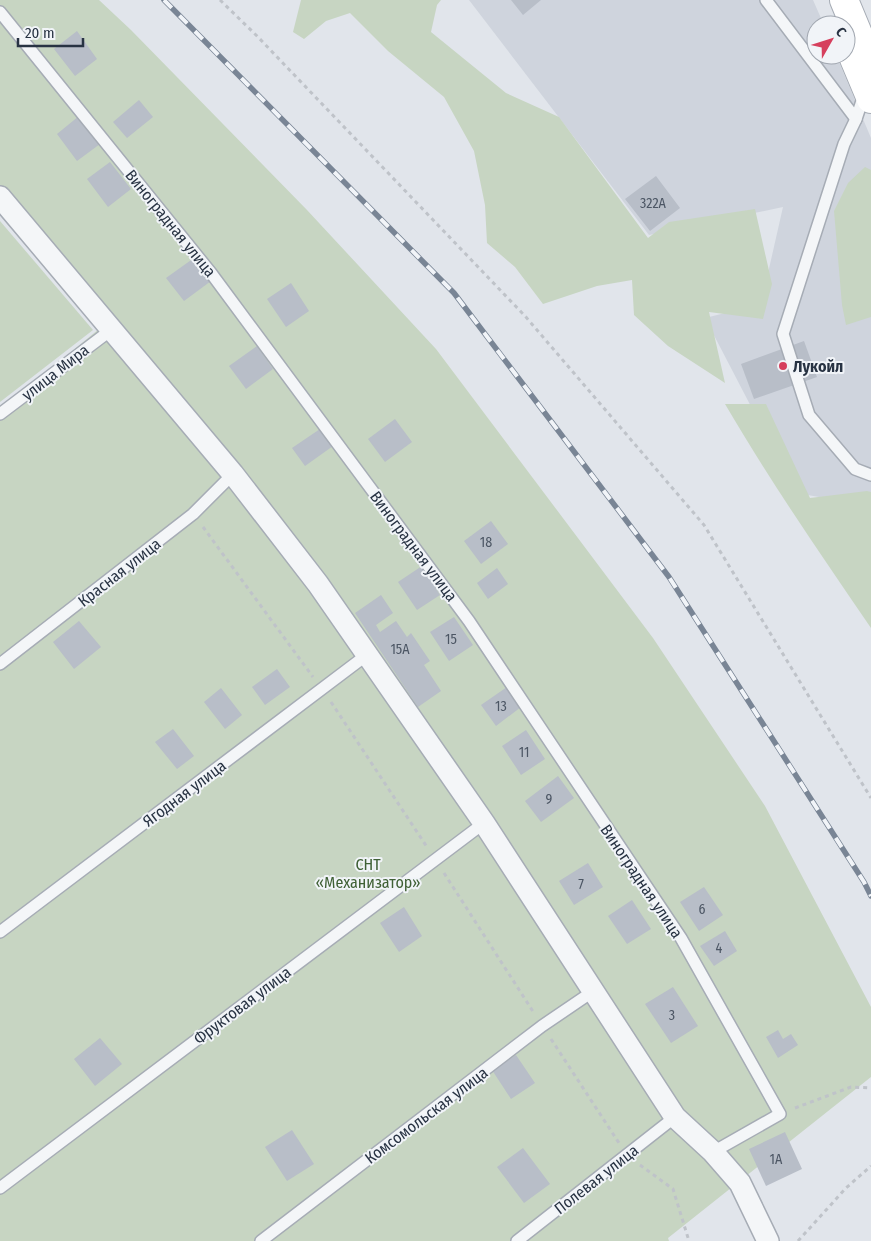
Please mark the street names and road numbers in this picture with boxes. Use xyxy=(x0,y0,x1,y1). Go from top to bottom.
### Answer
street label: Виноградная улица xyxy=(121,166,220,281)
street label: улица Мира xyxy=(18,340,93,405)
street label: Виноградная улица xyxy=(366,488,461,605)
street label: Красная улица xyxy=(74,534,165,611)
street label: Ягодная улица xyxy=(139,756,230,831)
street label: Виноградная улица xyxy=(597,821,687,942)
street label: Фруктовая улица xyxy=(190,963,295,1048)
street label: Комсомольская улица xyxy=(361,1063,492,1168)
street label: Полевая улица xyxy=(550,1141,642,1218)

